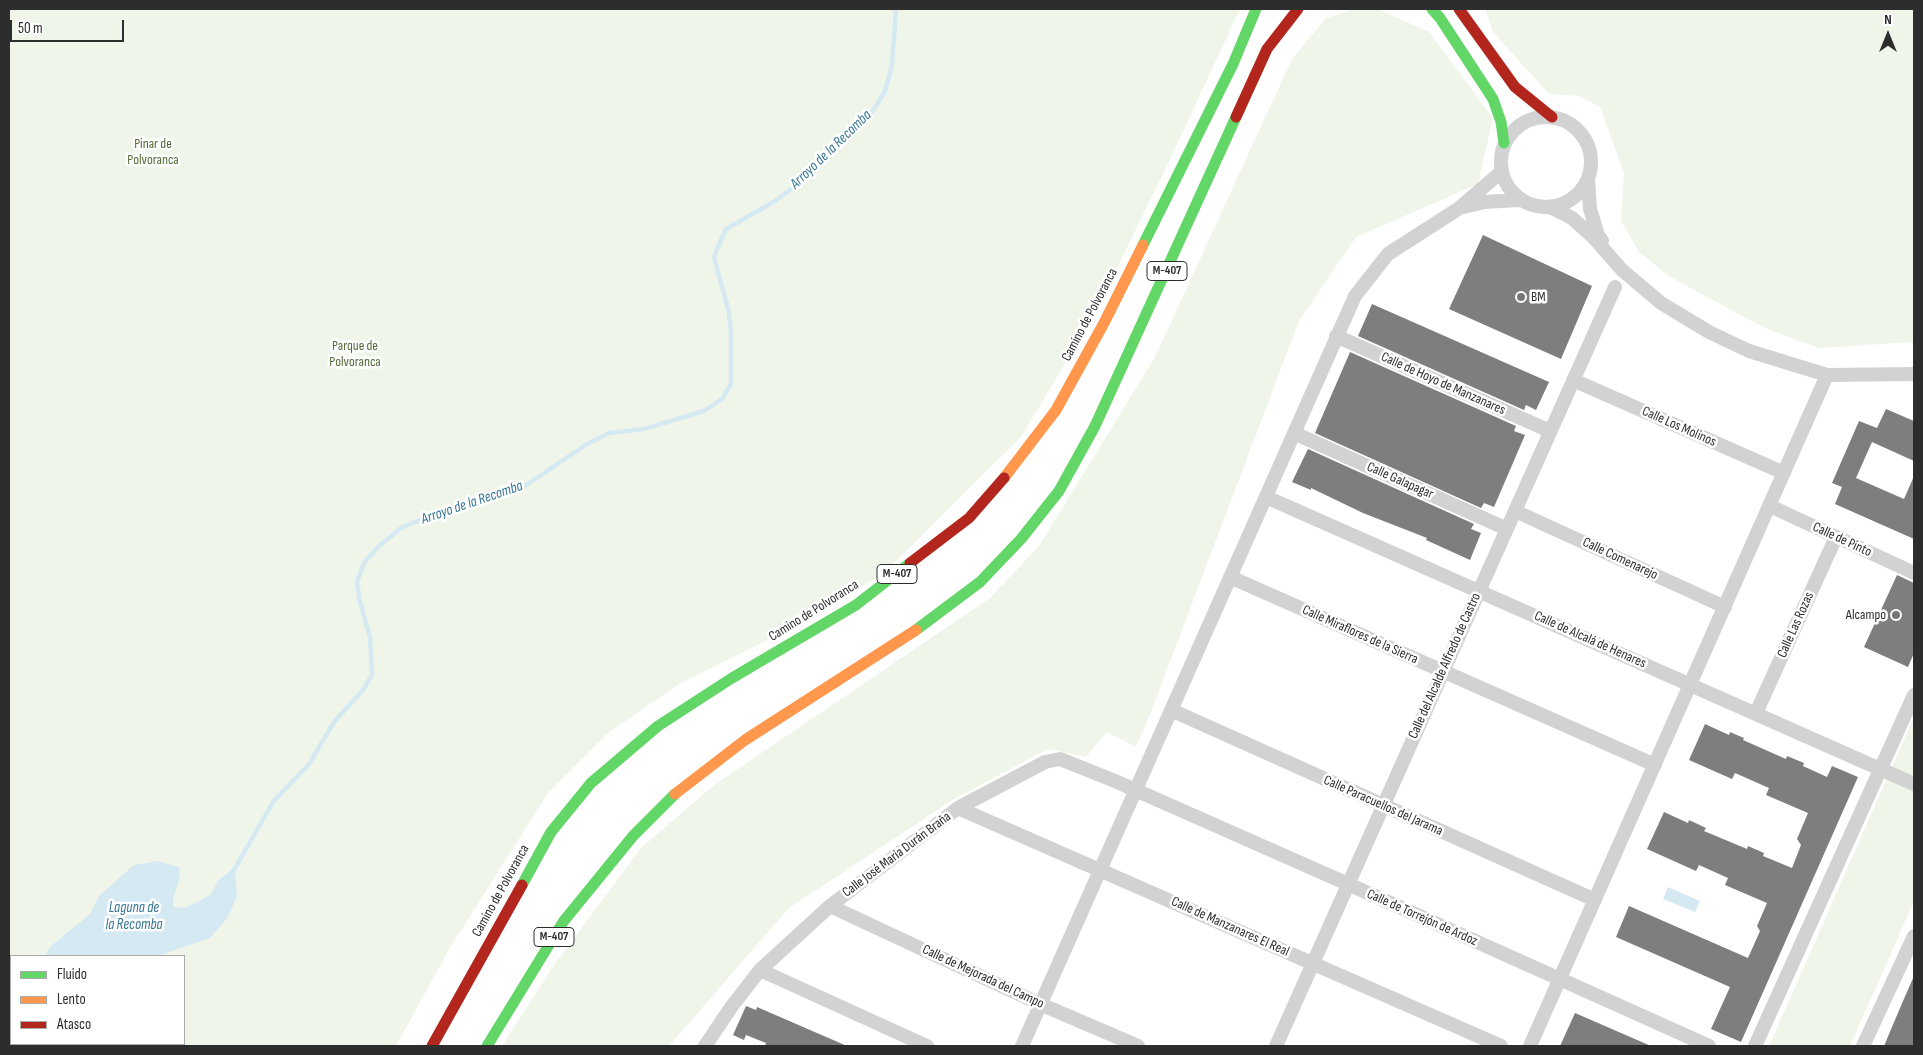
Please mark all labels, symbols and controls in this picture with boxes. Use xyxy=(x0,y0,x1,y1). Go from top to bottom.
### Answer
scale bar xyxy=(12,10,126,42)
north arrow xyxy=(1863,10,1913,60)
text: N xyxy=(1884,11,1892,28)
text: 50 m xyxy=(18,19,43,38)
water label: Arroyo de la Recomba xyxy=(787,107,875,193)
park label: Pinar de Polvoranca xyxy=(127,136,179,168)
road number: M-407 xyxy=(1147,262,1187,280)
street label: Camino de Polvoranca xyxy=(1058,266,1122,364)
place label: BM xyxy=(1531,289,1546,305)
marker: BM xyxy=(1515,291,1527,303)
park label: Parque de Polvoranca xyxy=(329,338,381,371)
street label: Calle de Hoyo de Manzanares xyxy=(1378,349,1508,419)
street label: Calle Los Molinos xyxy=(1639,403,1719,451)
street label: Calle Galapagar xyxy=(1364,459,1436,503)
water label: Arroyo de la Recomba xyxy=(419,477,525,529)
street label: Calle de Pinto xyxy=(1810,519,1874,561)
street label: Calle Comenarejo xyxy=(1580,534,1660,584)
road number: M-407 xyxy=(877,564,917,584)
street label: Camino de Polvoranca xyxy=(766,577,862,645)
street label: Calle Las Rozas xyxy=(1774,589,1818,661)
street label: Calle del Alcalde Alfredo de Castro xyxy=(1405,590,1485,742)
street label: Calle Miraflores de la Sierra xyxy=(1299,602,1421,668)
place label: Alcampo xyxy=(1846,607,1886,623)
street label: Calle de Alcalá de Henares xyxy=(1531,608,1649,672)
marker: Alcampo xyxy=(1890,609,1902,621)
street label: Calle Paracuellos del Jarama xyxy=(1321,772,1445,840)
street label: Calle José María Durán Braña xyxy=(839,809,955,901)
street label: Camino de Polvoranca xyxy=(469,842,533,940)
street label: Calle de Torrejón de Ardoz xyxy=(1364,886,1480,950)
street label: Calle de Manzanares El Real xyxy=(1168,893,1292,961)
water label: Laguna de la Recomba xyxy=(105,899,163,934)
road number: M-407 xyxy=(534,928,574,946)
street label: Calle de Mejorada del Campo xyxy=(919,941,1047,1013)
legend xyxy=(10,955,185,1045)
text: Fluido xyxy=(57,965,87,984)
text: Lento xyxy=(57,990,86,1009)
text: Atasco xyxy=(57,1015,91,1034)

